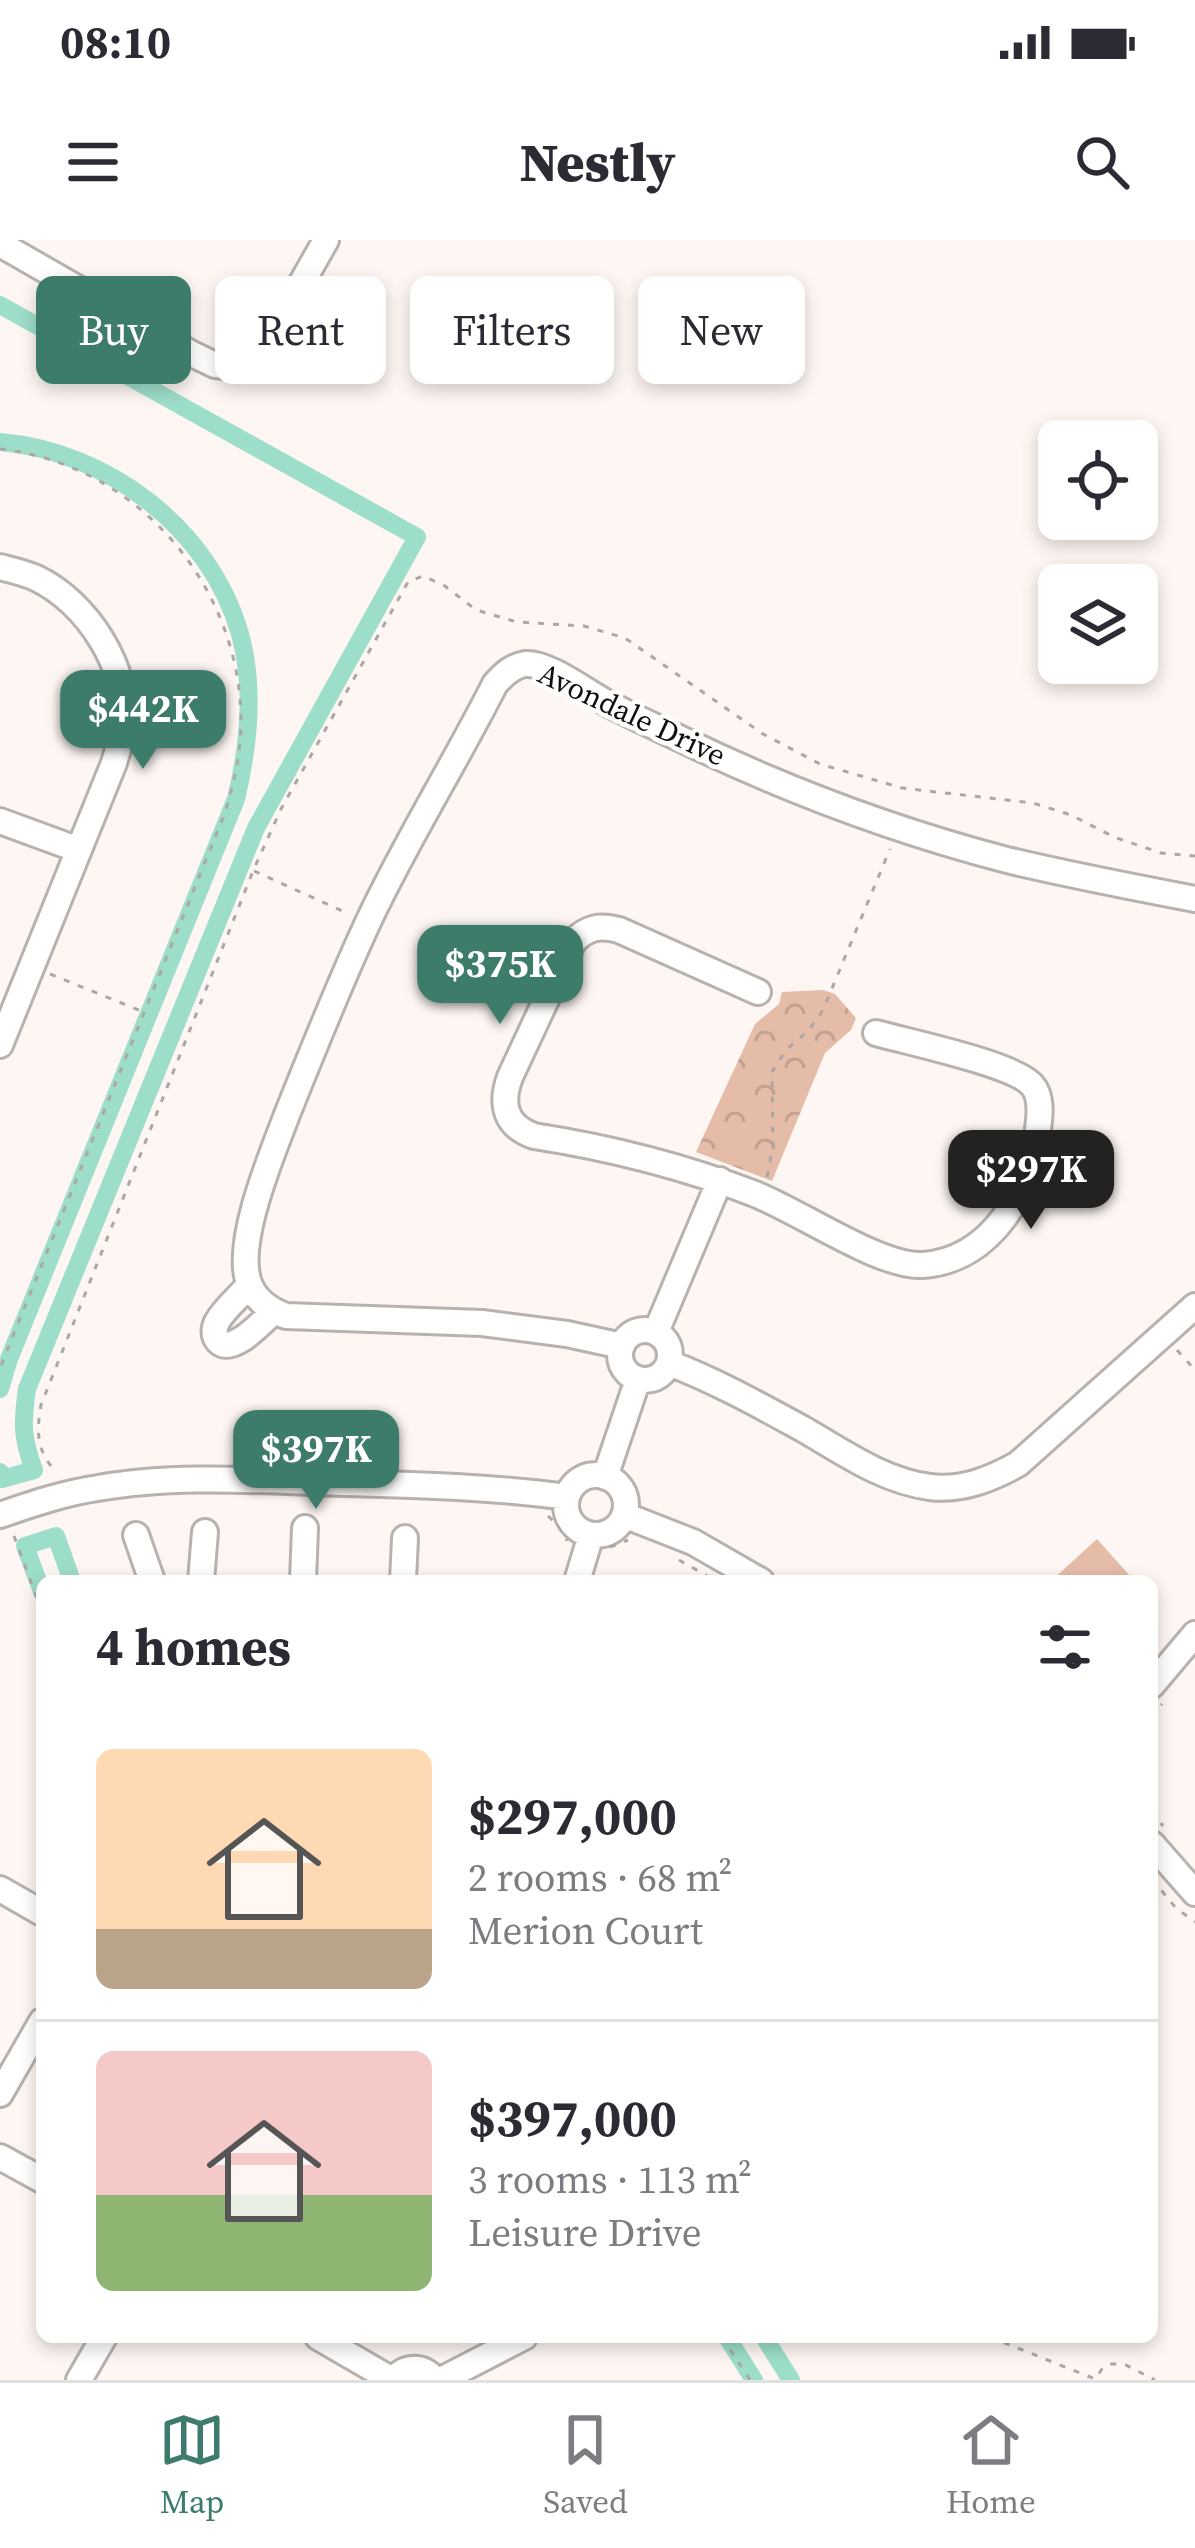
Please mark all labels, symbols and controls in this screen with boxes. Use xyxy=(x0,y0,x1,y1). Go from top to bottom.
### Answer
text: 08:10 xyxy=(60,11,171,73)
text: Nestly xyxy=(520,125,675,199)
icon: menu xyxy=(60,129,126,195)
icon: search xyxy=(1069,129,1135,195)
chip: Buy xyxy=(36,276,191,384)
chip: Rent xyxy=(215,276,386,384)
chip: Filters xyxy=(410,276,614,384)
chip: New xyxy=(638,276,805,384)
map controls xyxy=(1038,420,1158,684)
button: locate xyxy=(1038,420,1158,540)
button: layers xyxy=(1038,564,1158,684)
street label: Avondale Drive xyxy=(531,653,733,775)
pin: $442K xyxy=(59,670,227,772)
text: $442K xyxy=(87,682,199,735)
pin: $375K xyxy=(416,925,584,1027)
text: $375K xyxy=(444,937,556,990)
pin: $297K xyxy=(947,1130,1115,1232)
text: $297K xyxy=(975,1142,1087,1195)
pin: $397K xyxy=(232,1410,400,1512)
text: $397K xyxy=(260,1422,372,1475)
text: 4 homes xyxy=(96,1612,291,1682)
icon: filters xyxy=(1032,1614,1098,1680)
text: $297,000 xyxy=(468,1781,677,1851)
icon: home xyxy=(192,1797,336,1941)
text: 2 rooms · 68 m² xyxy=(468,1851,732,1904)
text: Merion Court xyxy=(468,1904,703,1957)
text: $397,000 xyxy=(468,2083,677,2153)
icon: home xyxy=(192,2099,336,2243)
text: 3 rooms · 113 m² xyxy=(468,2153,752,2206)
text: Leisure Drive xyxy=(468,2206,702,2259)
tab: Map xyxy=(159,2407,225,2524)
tab: Saved xyxy=(543,2407,628,2524)
tab: Home xyxy=(946,2407,1036,2524)

